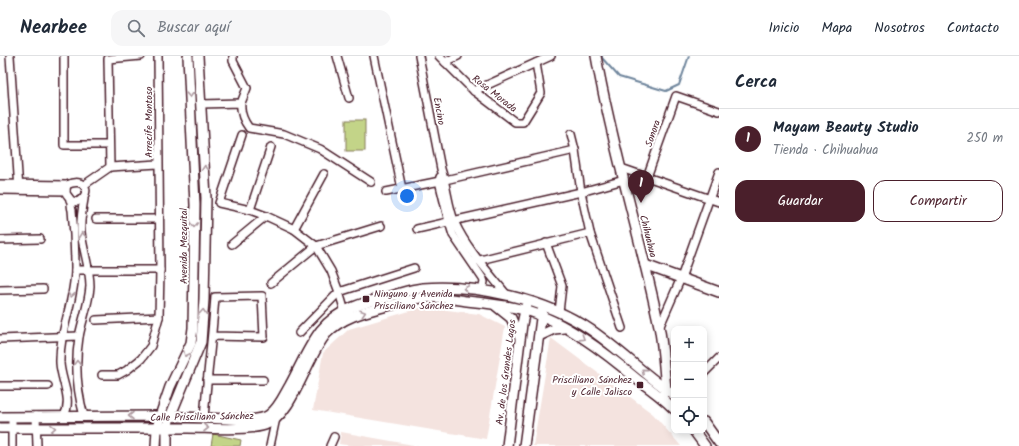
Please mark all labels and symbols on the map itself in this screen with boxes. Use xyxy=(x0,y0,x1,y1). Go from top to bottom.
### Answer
street label: Rosa Morada xyxy=(468,71,521,117)
street label: Arrecife Montoso xyxy=(141,86,157,158)
one-way arrow xyxy=(185,92,194,98)
street label: Encino xyxy=(429,96,450,127)
street label: Sonora xyxy=(641,117,665,149)
one-way arrow xyxy=(200,165,209,171)
pin: 1 xyxy=(628,170,654,203)
your location xyxy=(397,186,417,206)
street label: Avenida Mezquital xyxy=(176,207,192,284)
street label: Chihuahua xyxy=(635,213,661,260)
one-way arrow xyxy=(190,222,199,228)
one-way arrow xyxy=(78,232,87,238)
one-way arrow xyxy=(463,285,469,294)
place label: Ninguno y Avenida Prisciliano Sánchez xyxy=(374,286,454,314)
one-way arrow xyxy=(67,292,76,298)
marker: Ninguno y Avenida Prisciliano Sánchez xyxy=(361,294,371,304)
one-way arrow xyxy=(199,309,208,315)
one-way arrow xyxy=(360,309,367,318)
street label: Av. de los Grandes Lagos xyxy=(492,318,521,426)
one-way arrow xyxy=(577,333,584,340)
one-way arrow xyxy=(183,349,191,357)
one-way arrow xyxy=(73,360,81,366)
one-way arrow xyxy=(641,368,648,375)
place label: Prisciliano Sánchez y Calle Jalisco xyxy=(552,372,633,400)
marker: Prisciliano Sánchez y Calle Jalisco xyxy=(635,380,645,390)
street label: Calle Prisciliano Sánchez xyxy=(150,408,255,426)
one-way arrow xyxy=(128,412,134,420)
one-way arrow xyxy=(50,424,56,432)
one-way arrow xyxy=(203,424,209,432)

